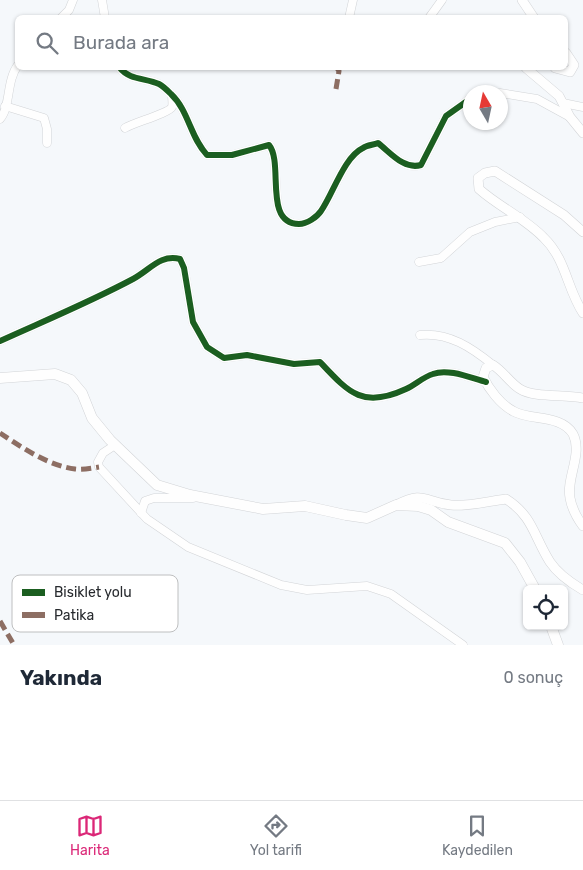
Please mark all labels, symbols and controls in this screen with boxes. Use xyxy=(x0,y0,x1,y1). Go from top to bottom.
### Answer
search box xyxy=(15,15,568,70)
icon: search xyxy=(33,29,61,57)
text: Burada ara xyxy=(73,31,169,54)
north arrow xyxy=(463,85,508,130)
legend xyxy=(12,575,178,632)
text: Bisiklet yolu xyxy=(54,584,132,601)
map controls xyxy=(523,585,568,630)
button: locate xyxy=(523,585,568,630)
text: Patika xyxy=(54,607,94,624)
text: Yakında xyxy=(20,665,102,690)
text: 0 sonuç xyxy=(503,668,563,687)
tab: Harita xyxy=(70,812,110,859)
tab: Yol tarifi xyxy=(250,812,302,859)
tab: Kaydedilen xyxy=(442,812,513,859)

